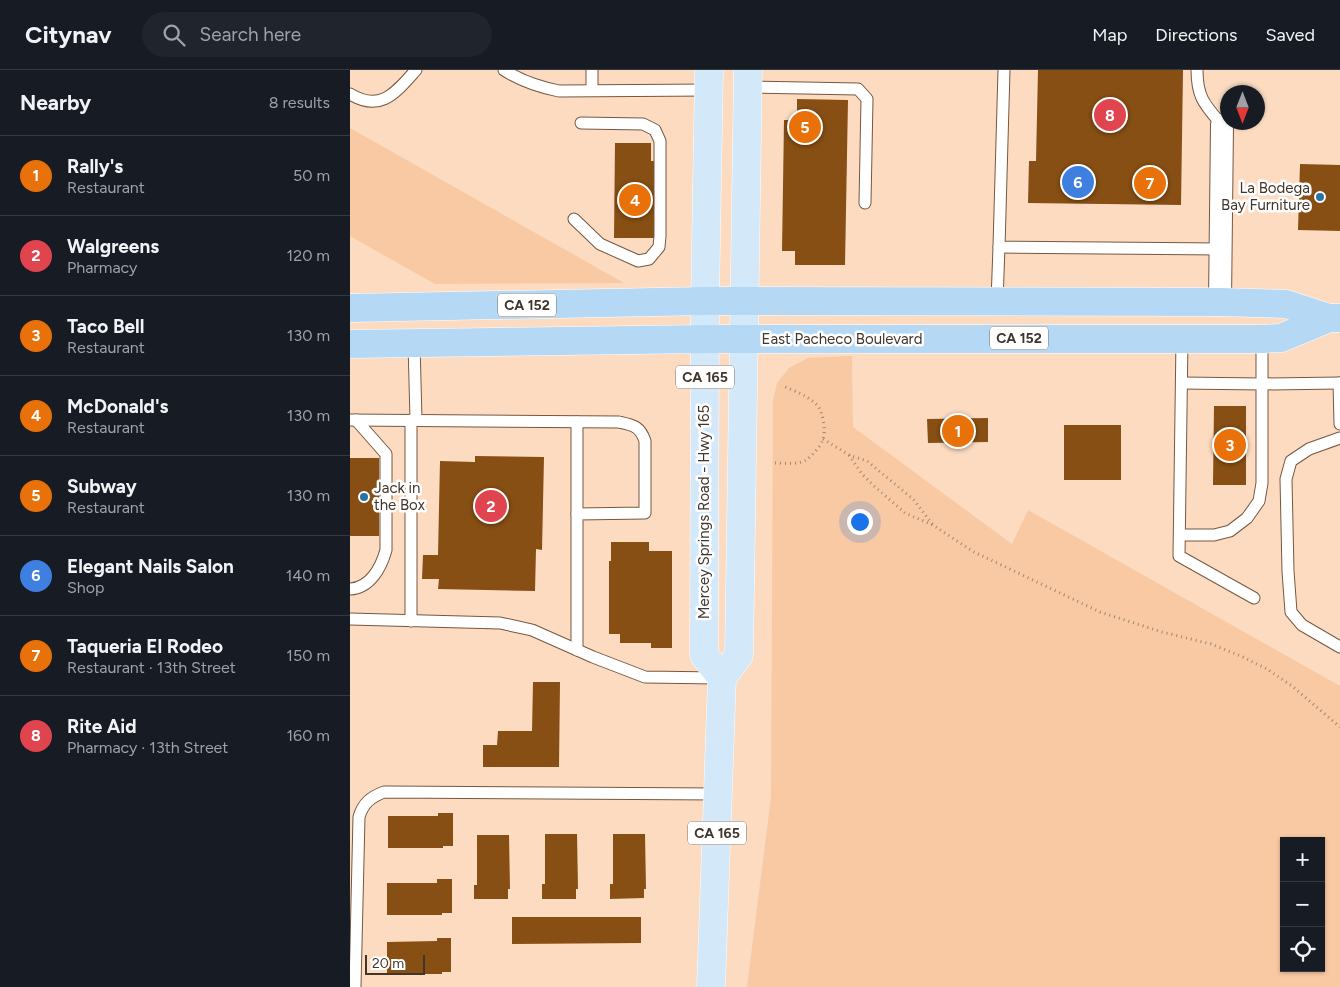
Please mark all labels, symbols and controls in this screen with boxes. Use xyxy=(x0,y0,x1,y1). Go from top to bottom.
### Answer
search box xyxy=(142,12,492,57)
text: Citynav xyxy=(25,20,112,49)
icon: search xyxy=(160,21,188,49)
text: Search here xyxy=(200,23,301,46)
text: Map xyxy=(1092,24,1127,46)
text: Directions xyxy=(1155,24,1237,46)
text: Saved xyxy=(1265,24,1315,46)
north arrow xyxy=(1220,85,1265,130)
text: Nearby xyxy=(20,90,91,115)
text: 8 results xyxy=(269,93,330,112)
pin: 8 xyxy=(1094,96,1126,134)
pin: 5 xyxy=(789,108,821,146)
text: Rally's xyxy=(67,155,123,178)
pin: 6 xyxy=(1062,163,1094,201)
pin: 7 xyxy=(1134,164,1166,202)
text: 1 xyxy=(33,166,39,185)
text: 50 m xyxy=(293,166,330,185)
text: Restaurant xyxy=(67,178,145,197)
place label: La Bodega Bay Furniture xyxy=(1221,179,1310,214)
pin: 4 xyxy=(619,181,651,219)
marker: La Bodega Bay Furniture xyxy=(1314,191,1326,203)
text: Walgreens xyxy=(67,235,159,258)
text: 2 xyxy=(31,246,41,265)
text: 120 m xyxy=(287,246,330,265)
text: Pharmacy xyxy=(67,258,137,277)
road number: CA 152 xyxy=(498,294,556,316)
text: Taco Bell xyxy=(67,315,144,338)
text: 3 xyxy=(32,326,40,345)
text: 130 m xyxy=(287,326,330,345)
road number: CA 152 xyxy=(990,326,1048,350)
street label: East Pacheco Boulevard xyxy=(762,330,922,348)
text: Restaurant xyxy=(67,338,145,357)
road number: CA 165 xyxy=(676,366,734,388)
text: McDonald's xyxy=(67,395,168,418)
street label: Mercey Springs Road - Hwy 165 xyxy=(695,405,713,619)
text: 4 xyxy=(31,406,41,425)
text: 130 m xyxy=(287,406,330,425)
pin: 1 xyxy=(942,412,974,450)
text: Restaurant xyxy=(67,418,145,437)
pin: 3 xyxy=(1214,426,1246,464)
text: Subway xyxy=(67,475,137,498)
place label: Jack in the Box xyxy=(374,479,425,514)
text: 5 xyxy=(31,486,41,505)
text: 130 m xyxy=(287,486,330,505)
pin: 2 xyxy=(475,487,507,525)
marker: Jack in the Box xyxy=(358,491,370,503)
text: Restaurant xyxy=(67,498,145,517)
your location xyxy=(847,509,873,535)
text: Elegant Nails Salon xyxy=(67,555,234,578)
text: 6 xyxy=(31,566,41,585)
text: 140 m xyxy=(286,566,330,585)
text: Shop xyxy=(67,578,105,597)
text: Taqueria El Rodeo xyxy=(67,635,223,658)
text: 7 xyxy=(32,646,40,665)
text: 150 m xyxy=(286,646,330,665)
text: Restaurant · 13th Street xyxy=(67,658,236,677)
text: Rite Aid xyxy=(67,715,137,738)
text: 8 xyxy=(31,726,41,745)
text: 160 m xyxy=(287,726,330,745)
text: Pharmacy · 13th Street xyxy=(67,738,228,757)
road number: CA 165 xyxy=(688,821,746,844)
map controls xyxy=(1280,837,1325,972)
button: + xyxy=(1280,837,1325,882)
button: − xyxy=(1280,882,1325,927)
button: locate xyxy=(1280,927,1325,972)
scale bar xyxy=(365,952,425,975)
text: 20 m xyxy=(372,955,404,972)

